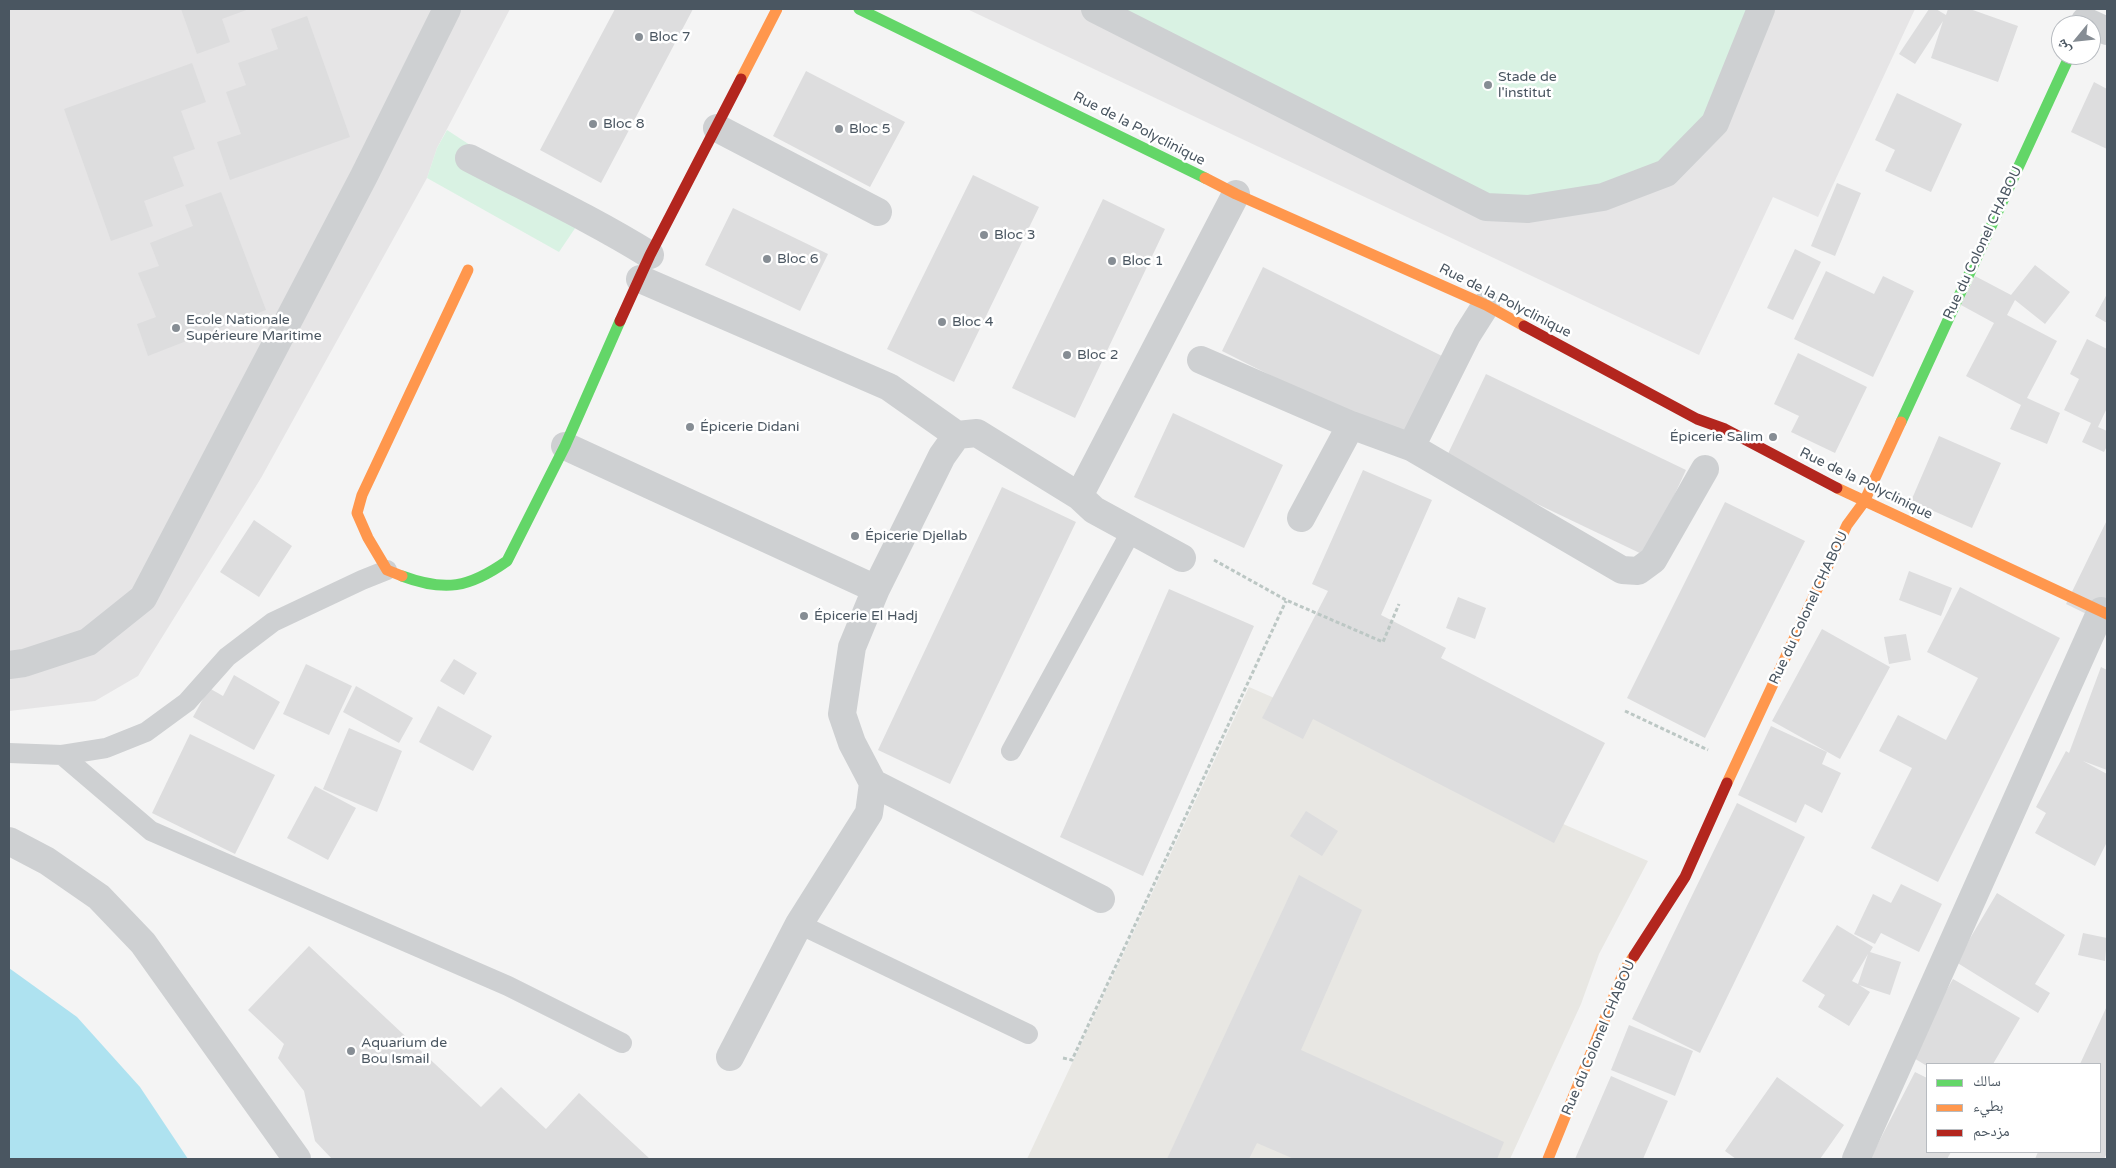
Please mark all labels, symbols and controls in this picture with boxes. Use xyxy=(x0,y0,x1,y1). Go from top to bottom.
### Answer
north arrow xyxy=(2051,15,2101,65)
place label: Bloc 7 xyxy=(649,29,690,45)
marker: Bloc 7 xyxy=(633,31,645,43)
text: ش xyxy=(2052,36,2074,57)
place label: Stade de l'institut xyxy=(1498,69,1557,102)
marker: Stade de l'institut xyxy=(1482,79,1494,91)
street label: Rue de la Polyclinique xyxy=(1070,88,1208,170)
place label: Bloc 8 xyxy=(603,116,644,132)
marker: Bloc 8 xyxy=(587,118,599,130)
place label: Bloc 5 xyxy=(849,121,890,137)
marker: Bloc 5 xyxy=(833,123,845,135)
street label: Rue du Colonel CHABOU xyxy=(1940,164,2026,322)
place label: Bloc 3 xyxy=(994,227,1035,243)
marker: Bloc 3 xyxy=(978,229,990,241)
place label: Bloc 6 xyxy=(777,251,818,267)
marker: Bloc 6 xyxy=(761,253,773,265)
place label: Bloc 1 xyxy=(1122,253,1163,269)
marker: Bloc 1 xyxy=(1106,255,1118,267)
street label: Rue de la Polyclinique xyxy=(1436,260,1574,342)
place label: Ecole Nationale Supérieure Maritime xyxy=(186,312,322,344)
place label: Bloc 4 xyxy=(952,314,993,330)
marker: Bloc 4 xyxy=(936,316,948,328)
marker: Ecole Nationale Supérieure Maritime xyxy=(170,322,182,334)
place label: Bloc 2 xyxy=(1077,347,1118,363)
marker: Bloc 2 xyxy=(1061,349,1073,361)
place label: Épicerie Didani xyxy=(700,419,799,435)
marker: Épicerie Didani xyxy=(684,421,696,433)
place label: Épicerie Salim xyxy=(1670,429,1763,445)
marker: Épicerie Salim xyxy=(1767,431,1779,443)
street label: Rue de la Polyclinique xyxy=(1797,444,1935,524)
place label: Épicerie Djellab xyxy=(865,528,967,544)
street label: Rue du Colonel CHABOU xyxy=(1766,529,1852,687)
marker: Épicerie Djellab xyxy=(849,530,861,542)
place label: Épicerie El Hadj xyxy=(814,608,918,624)
marker: Épicerie El Hadj xyxy=(798,610,810,622)
street label: Rue du Colonel CHABOU xyxy=(1559,958,1639,1118)
place label: Aquarium de Bou Ismail xyxy=(361,1035,447,1068)
marker: Aquarium de Bou Ismail xyxy=(345,1045,357,1057)
legend xyxy=(1926,1063,2101,1153)
text: سالك xyxy=(1973,1072,2001,1090)
text: بطيء xyxy=(1973,1097,2003,1115)
text: مزدحم xyxy=(1973,1122,2010,1140)

